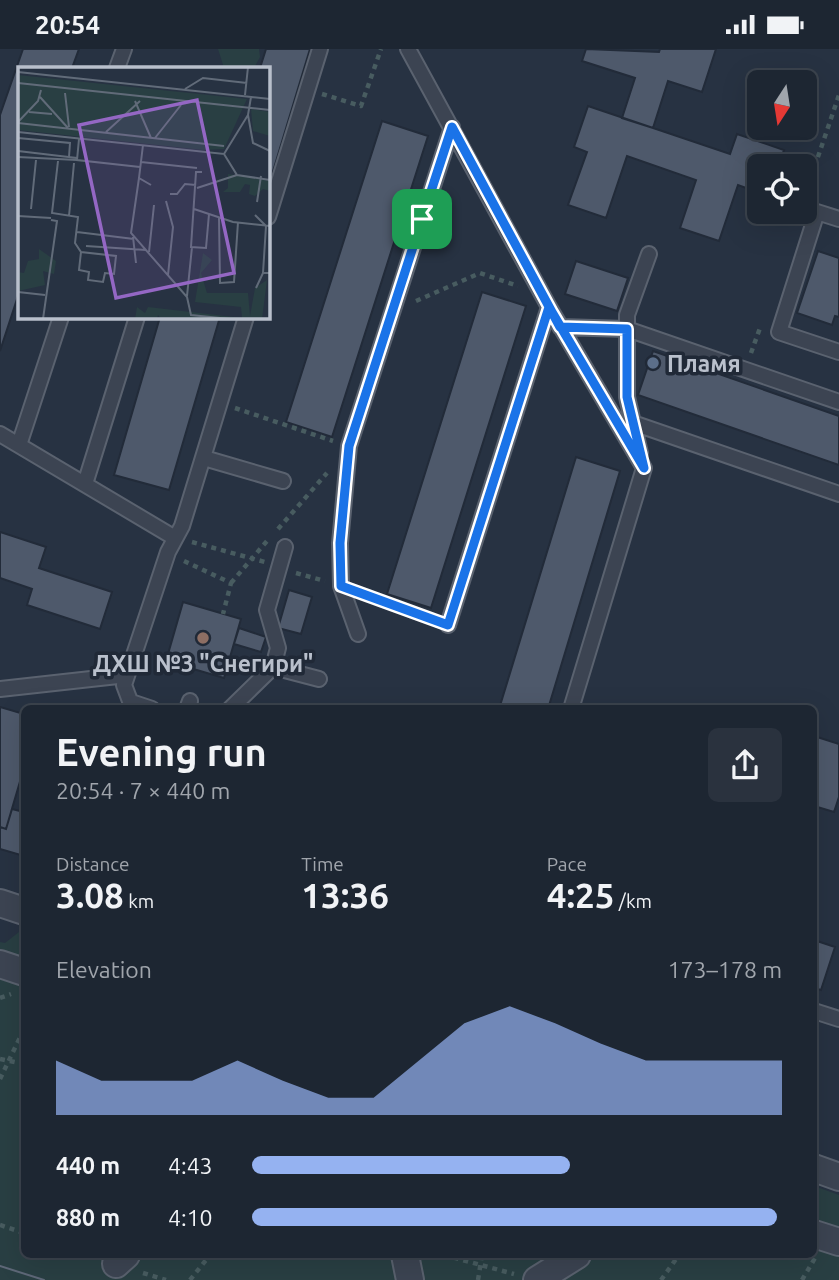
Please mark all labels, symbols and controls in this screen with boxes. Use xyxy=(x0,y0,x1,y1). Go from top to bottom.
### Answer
text: 20:54 xyxy=(35,10,100,39)
inset map xyxy=(18,67,270,319)
north arrow xyxy=(747,70,817,140)
map controls xyxy=(747,70,817,224)
button: locate xyxy=(747,154,817,224)
pin xyxy=(392,189,452,249)
icon: arrive xyxy=(403,200,441,238)
place label: Пламя xyxy=(667,351,741,376)
marker: Пламя xyxy=(645,355,661,371)
marker: ДХШ №3 "Снегири" xyxy=(195,630,211,646)
place label: ДХШ №3 "Снегири" xyxy=(93,651,313,676)
button: share xyxy=(708,728,782,802)
text: Evening run xyxy=(56,731,267,773)
text: 20:54 · 7 × 440 m xyxy=(56,778,230,803)
text: Distance xyxy=(56,853,130,875)
text: Time xyxy=(301,853,344,875)
text: Pace xyxy=(547,853,587,875)
text: 3.08 xyxy=(56,875,124,915)
text: 13:36 xyxy=(301,875,389,915)
text: 4:25 xyxy=(547,875,615,915)
text: km xyxy=(124,890,154,912)
text: /km xyxy=(615,890,652,912)
text: Elevation xyxy=(56,957,152,982)
text: 173–178 m xyxy=(668,957,782,982)
text: 440 m xyxy=(56,1153,120,1178)
text: 4:43 xyxy=(168,1153,213,1178)
text: 880 m xyxy=(56,1205,120,1230)
text: 4:10 xyxy=(168,1205,213,1230)

